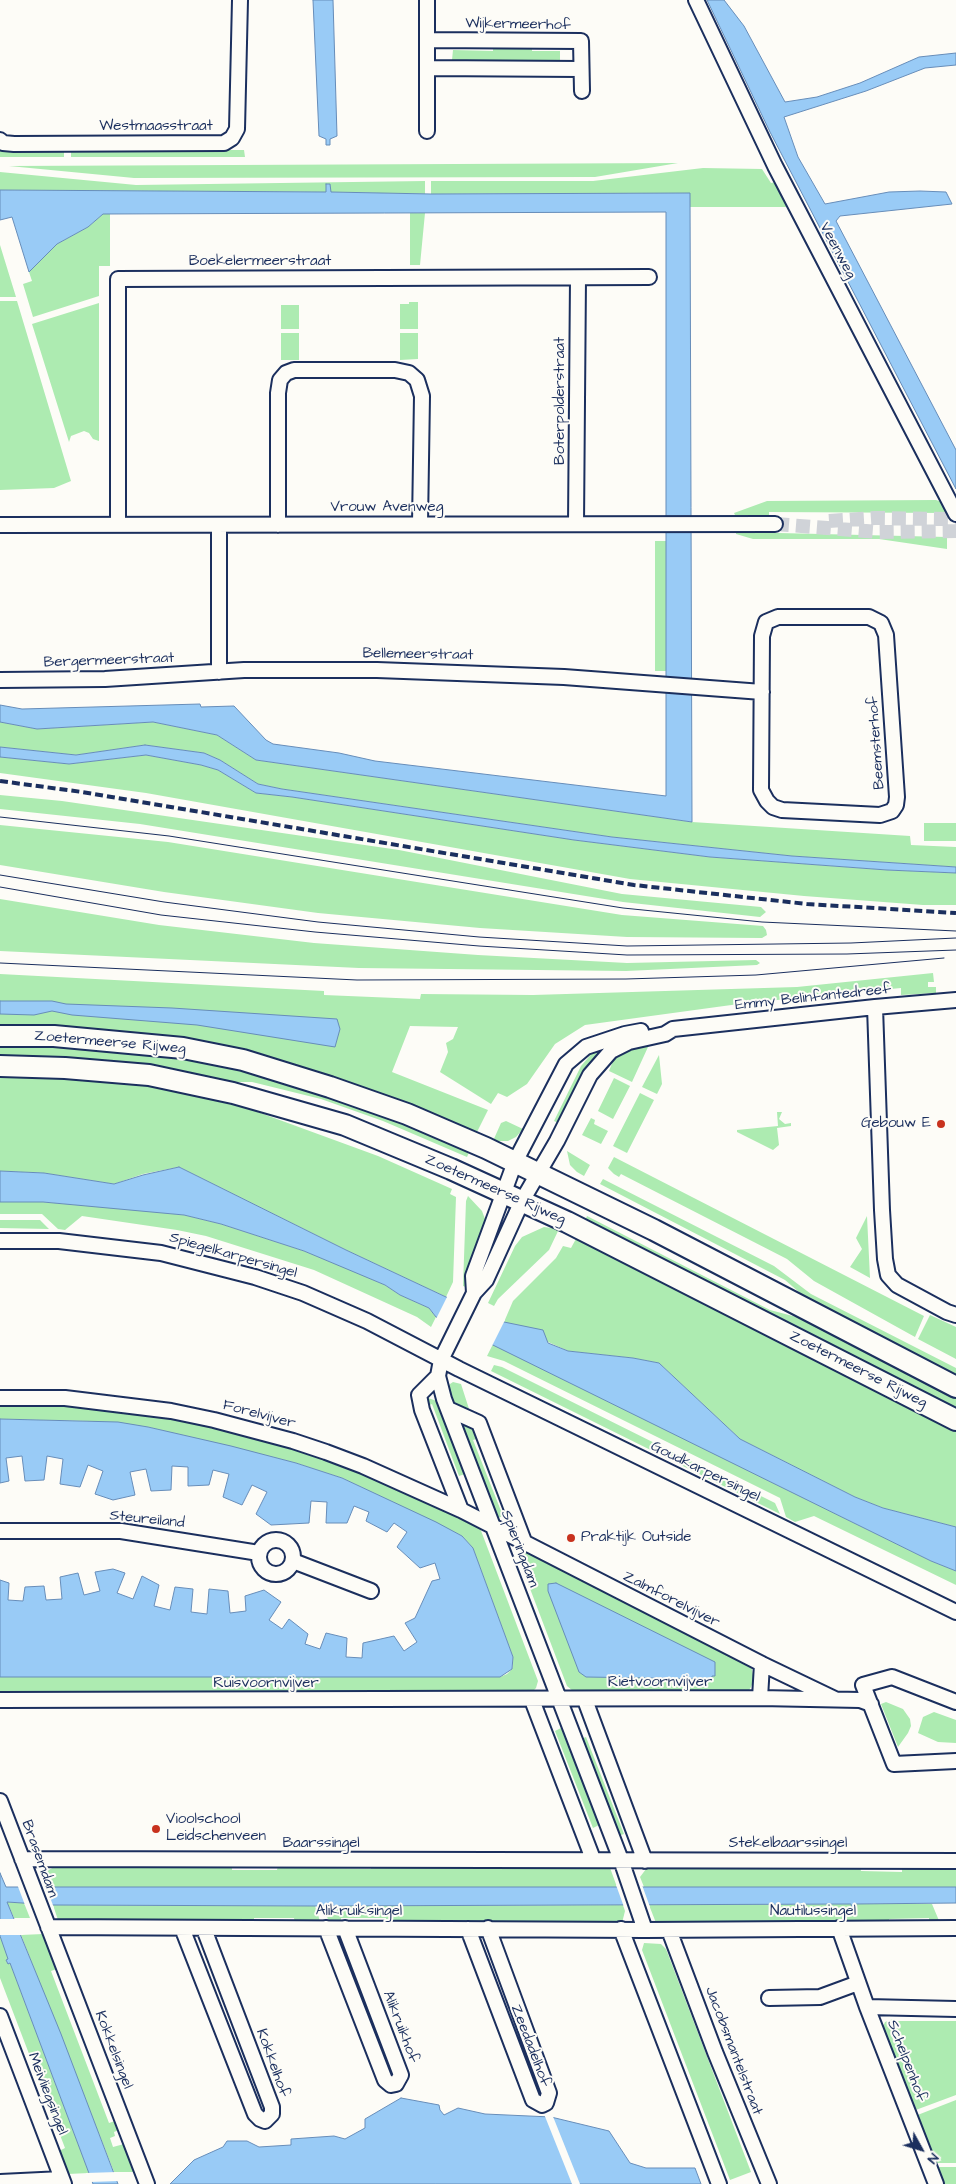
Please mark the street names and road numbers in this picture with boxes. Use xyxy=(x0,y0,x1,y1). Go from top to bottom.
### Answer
street label: Wijkermeerhof xyxy=(465,15,571,35)
street label: Westmaasstraat xyxy=(99,118,213,136)
street label: Veenweg xyxy=(815,220,859,282)
street label: Boekelermeerstraat xyxy=(189,253,331,271)
street label: Boterpolderstraat xyxy=(552,337,570,465)
street label: Vrouw Avenweg xyxy=(331,499,443,517)
street label: Bellemeerstraat xyxy=(362,645,474,665)
street label: Bergermeerstraat xyxy=(43,650,175,672)
street label: Beemsterhof xyxy=(865,696,889,790)
street label: Emmy Belinfantedreef xyxy=(734,981,892,1015)
street label: Zoetermeerse Rijweg xyxy=(33,1027,187,1059)
street label: Zoetermeerse Rijweg xyxy=(422,1151,568,1229)
street label: Spiegelkarpersingel xyxy=(167,1229,299,1283)
street label: Zoetermeerse Rijweg xyxy=(786,1327,930,1413)
street label: Forelvijver xyxy=(221,1397,297,1433)
street label: Goudkarpersingel xyxy=(647,1438,763,1506)
street label: Steureiland xyxy=(109,1507,185,1533)
street label: Spieringdam xyxy=(496,1508,542,1590)
street label: Zalmforelvijver xyxy=(620,1568,722,1632)
street label: Rietvoornvijver xyxy=(608,1674,712,1692)
street label: Ruisvoornvijver xyxy=(213,1675,319,1693)
street label: Brasemdam xyxy=(17,1818,61,1900)
street label: Baarssingel xyxy=(282,1835,360,1853)
street label: Stekelbaarssingel xyxy=(729,1835,847,1853)
street label: Alikruiksingel xyxy=(316,1903,402,1921)
street label: Nautilussingel xyxy=(770,1903,856,1921)
street label: Jacobsmantelstraat xyxy=(700,1984,766,2118)
street label: Alikruikhof xyxy=(378,1988,422,2066)
street label: Zeedadelhof xyxy=(506,2003,554,2089)
street label: Kokkelsingel xyxy=(90,2009,136,2091)
street label: Schelpenhof xyxy=(882,2018,930,2104)
street label: Kokkelhof xyxy=(251,2026,293,2100)
street label: Meivliegsingel xyxy=(23,2050,71,2138)

